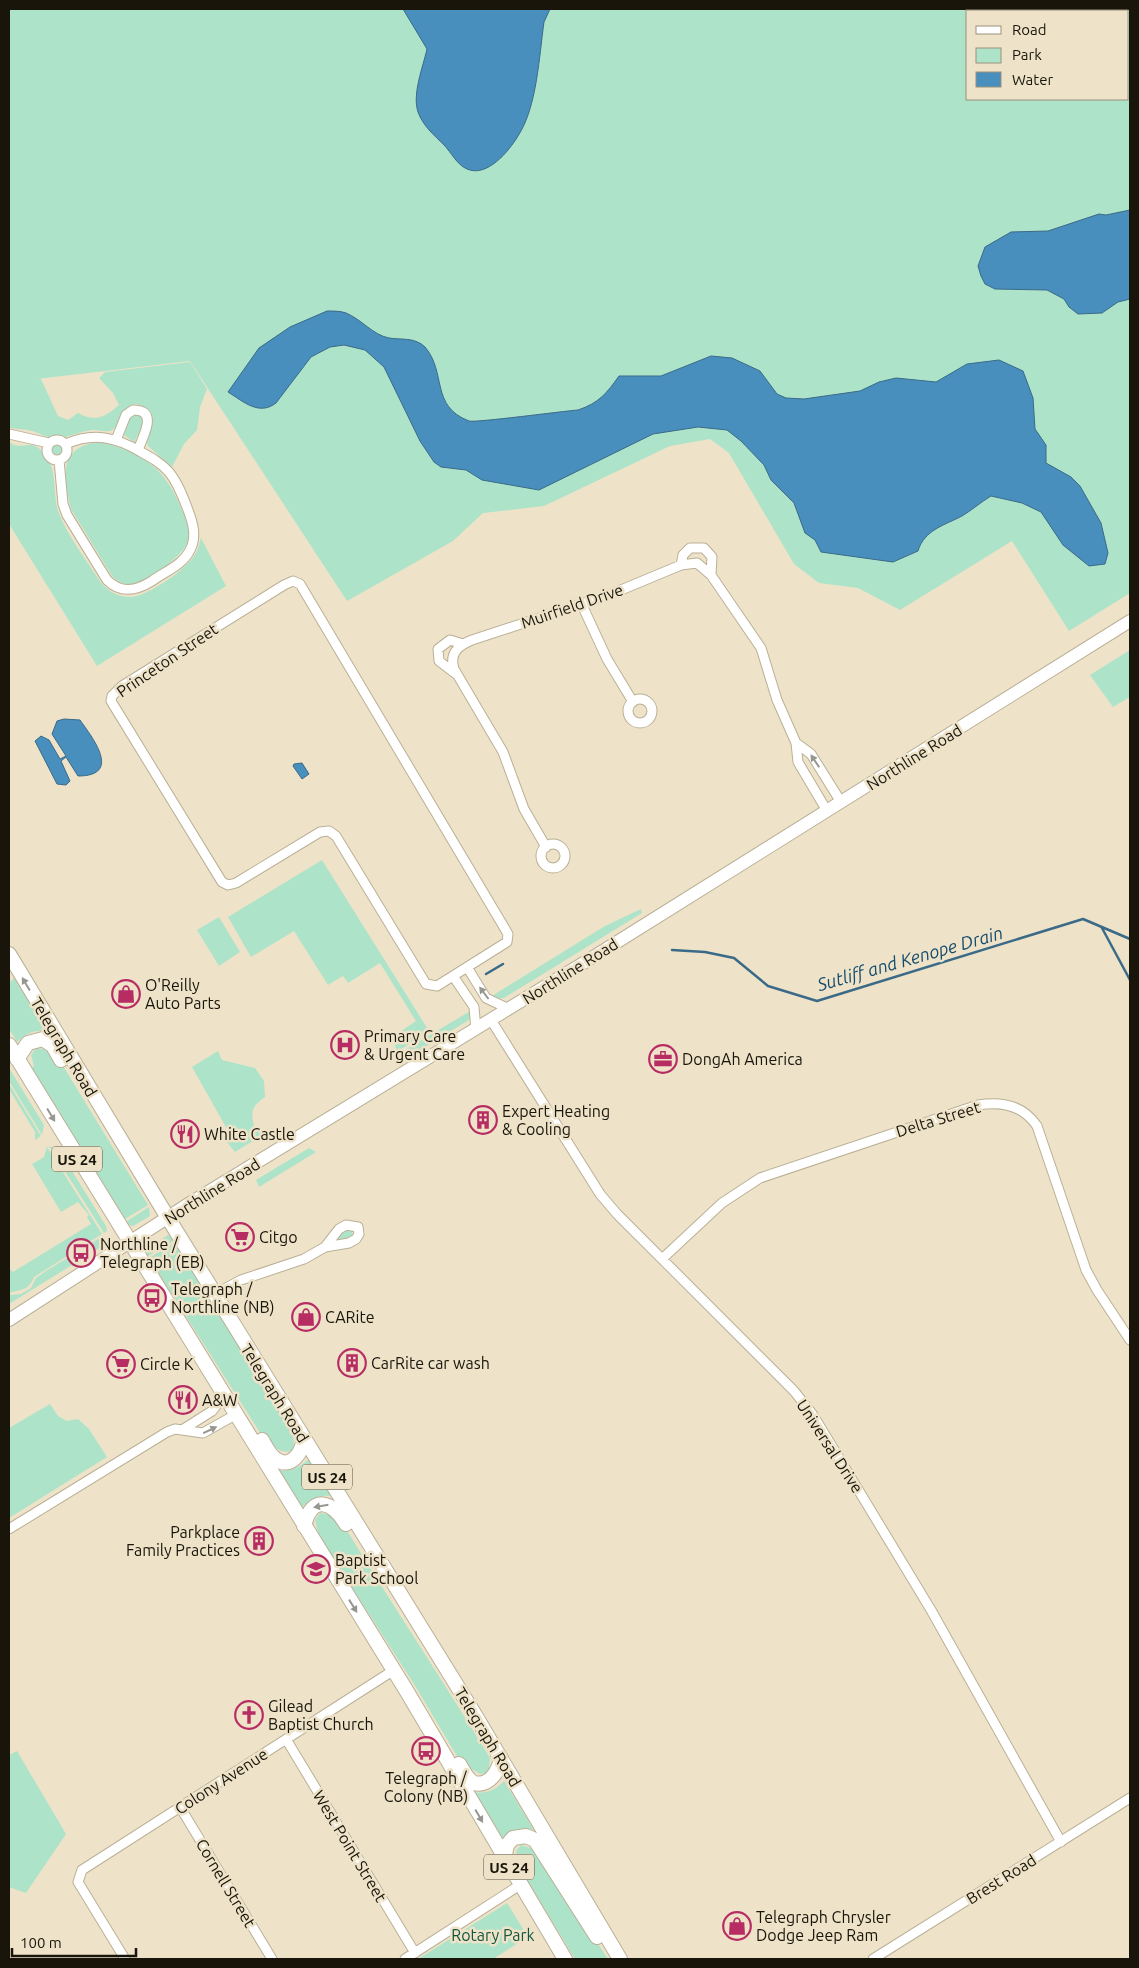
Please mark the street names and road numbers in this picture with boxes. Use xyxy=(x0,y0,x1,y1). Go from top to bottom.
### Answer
street label: Muirfield Drive xyxy=(519,580,625,632)
street label: Princeton Street xyxy=(113,619,222,700)
street label: Northline Road xyxy=(863,721,965,793)
street label: Northline Road xyxy=(519,935,621,1007)
street label: Telegraph Road xyxy=(27,994,101,1100)
street label: Delta Street xyxy=(894,1097,983,1140)
road number: US 24 xyxy=(52,1146,102,1172)
street label: Northline Road xyxy=(161,1155,263,1227)
street label: Telegraph Road xyxy=(238,1341,312,1445)
street label: Universal Drive xyxy=(793,1396,867,1496)
road number: US 24 xyxy=(302,1464,352,1490)
street label: Telegraph Road xyxy=(451,1684,525,1790)
street label: Colony Avenue xyxy=(171,1744,271,1818)
street label: West Point Street xyxy=(310,1787,391,1906)
street label: Cornell Street xyxy=(193,1836,260,1931)
street label: Brest Road xyxy=(963,1850,1039,1908)
road number: US 24 xyxy=(484,1854,534,1880)

